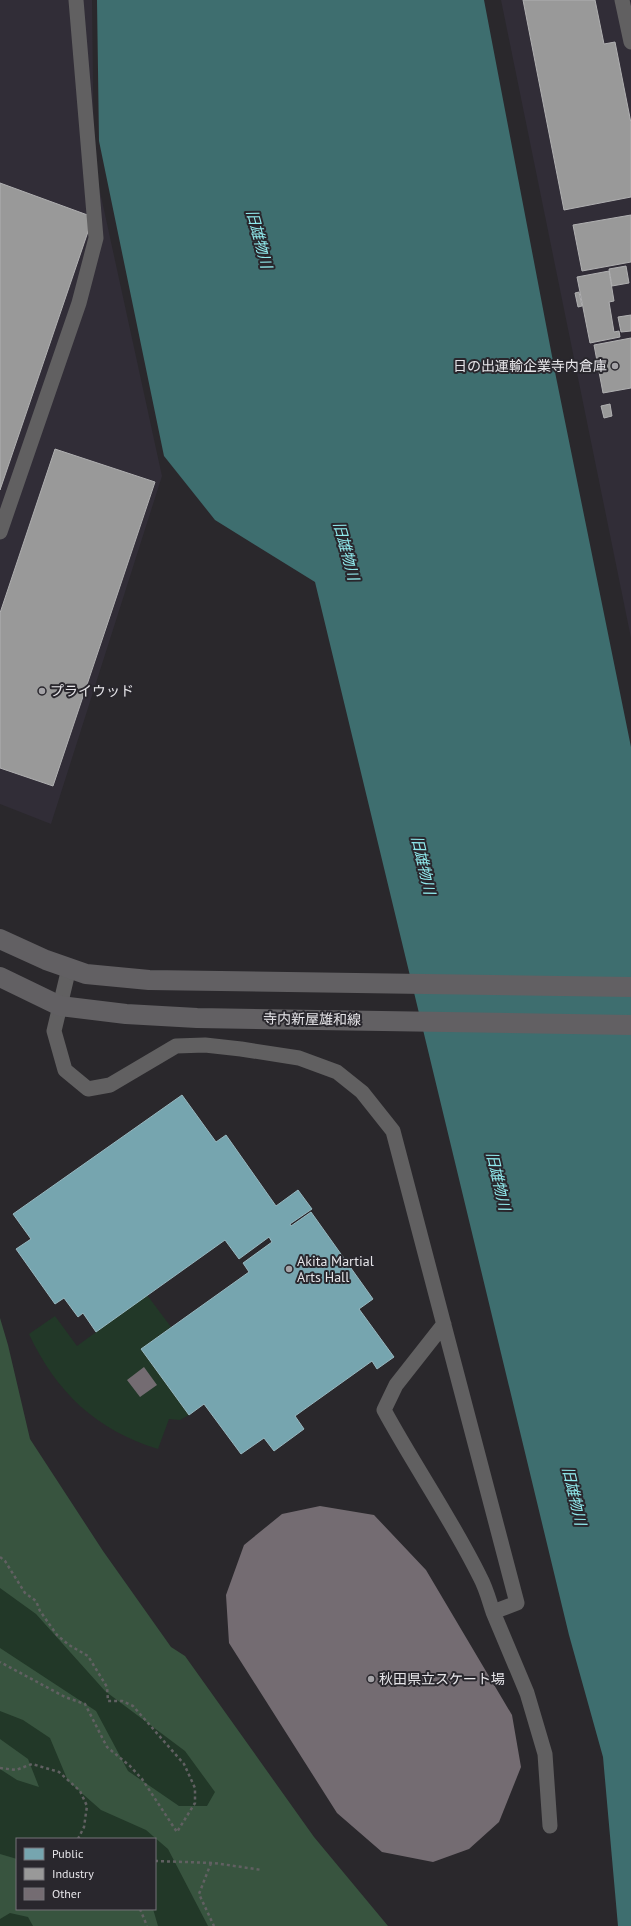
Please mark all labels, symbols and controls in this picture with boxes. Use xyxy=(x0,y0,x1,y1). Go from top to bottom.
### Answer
water label: 旧雄物川 xyxy=(243,207,277,272)
place label: 日の出運輸企業寺内倉庫 xyxy=(453,357,607,375)
marker: 日の出運輸企業寺内倉庫 xyxy=(610,361,620,371)
water label: 旧雄物川 xyxy=(330,519,364,584)
place label: プライウッド xyxy=(50,682,134,700)
marker: プライウッド xyxy=(37,686,47,696)
water label: 旧雄物川 xyxy=(407,834,440,898)
street label: 寺内新屋雄和線 xyxy=(263,1009,361,1029)
water label: 旧雄物川 xyxy=(482,1150,515,1214)
place label: Akita Martial Arts Hall xyxy=(297,1252,374,1286)
marker: Akita Martial Arts Hall xyxy=(284,1264,294,1274)
water label: 旧雄物川 xyxy=(558,1465,591,1529)
place label: 秋田県立スケート場 xyxy=(379,1670,505,1688)
marker: 秋田県立スケート場 xyxy=(366,1674,376,1684)
legend xyxy=(16,1838,156,1910)
text: Public xyxy=(52,1846,84,1861)
text: Industry xyxy=(52,1866,94,1881)
text: Other xyxy=(52,1886,81,1901)

